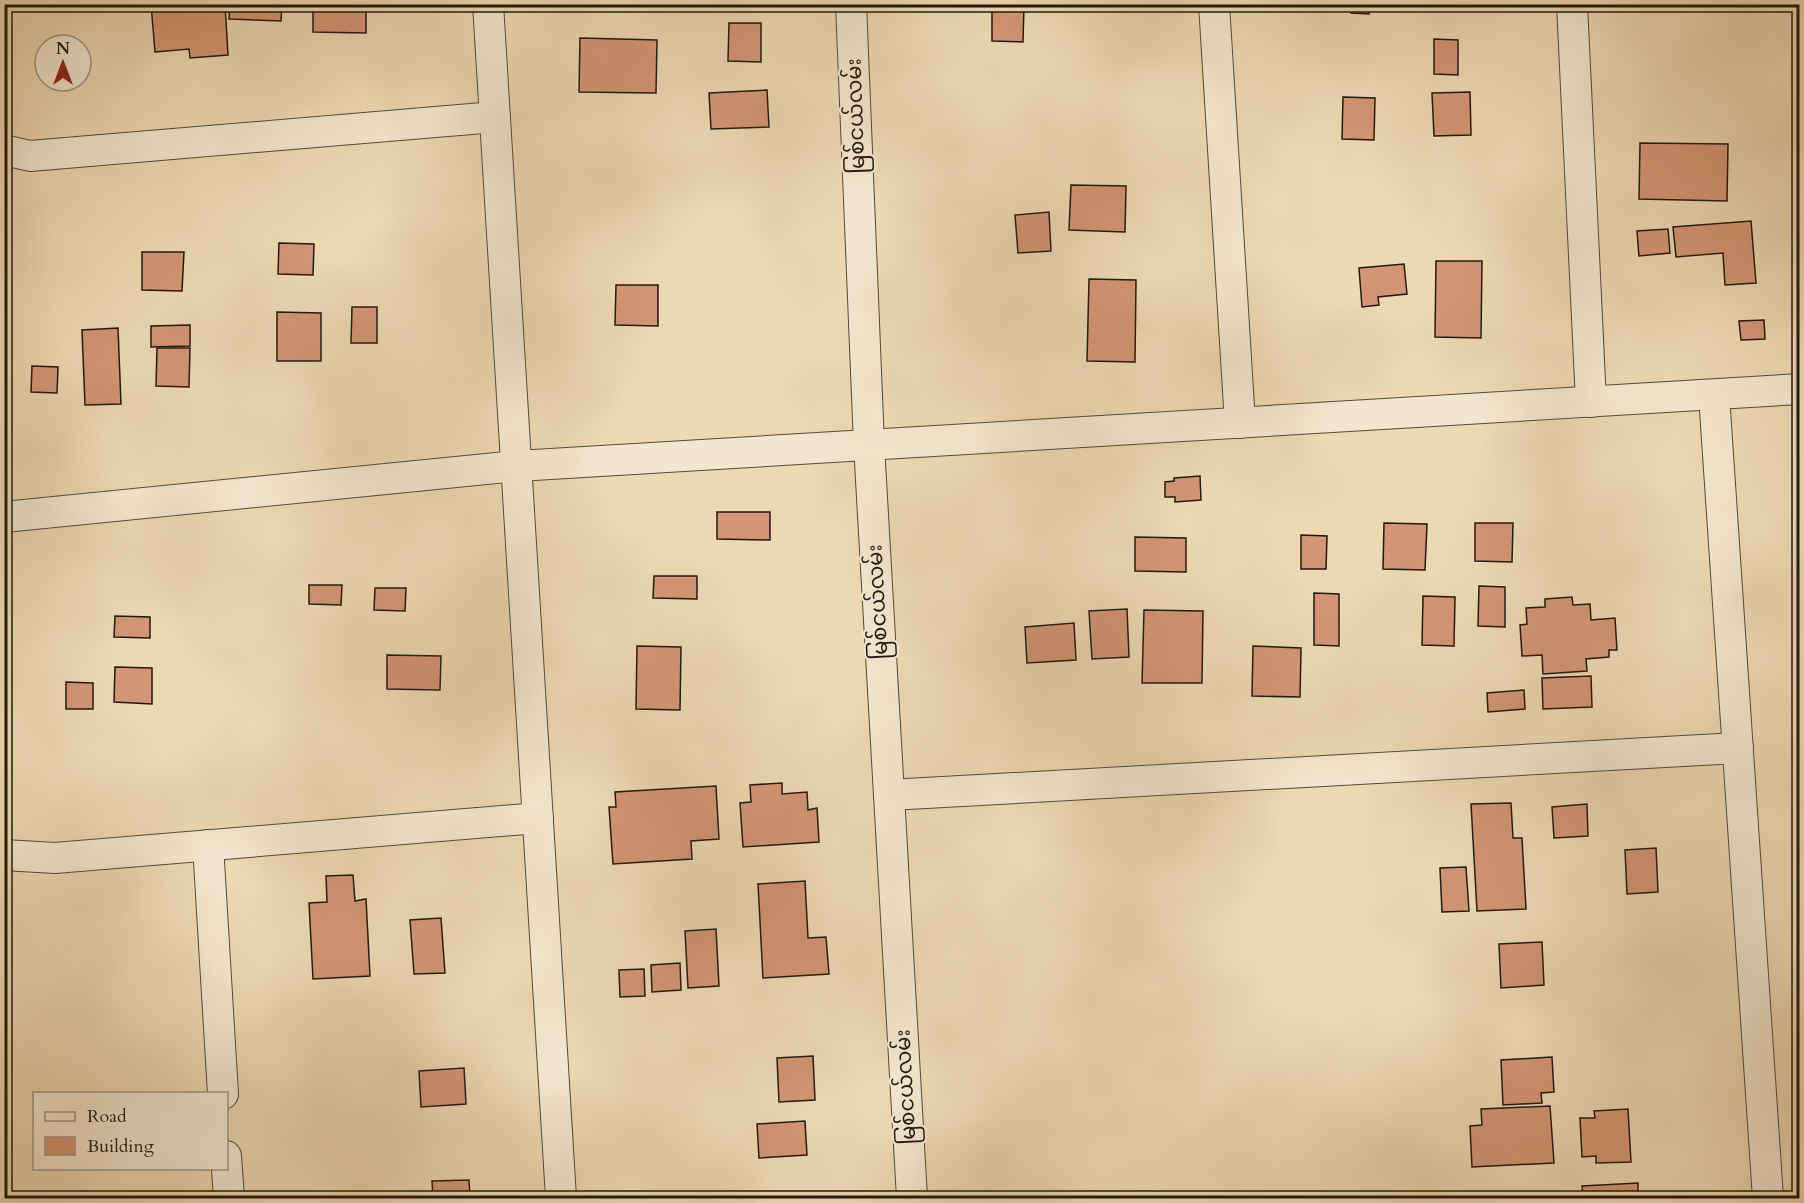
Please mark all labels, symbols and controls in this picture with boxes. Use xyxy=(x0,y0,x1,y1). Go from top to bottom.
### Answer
north arrow xyxy=(33,33,93,93)
text: N xyxy=(56,38,70,60)
street label: မြစ်ငယ်လမ်း xyxy=(837,58,875,174)
street label: မြစ်ငယ်လမ်း xyxy=(858,543,898,661)
street label: မြစ်ငယ်လမ်း xyxy=(886,1028,926,1146)
legend xyxy=(33,1092,228,1170)
text: Road xyxy=(87,1104,127,1129)
text: Building xyxy=(87,1134,155,1159)

